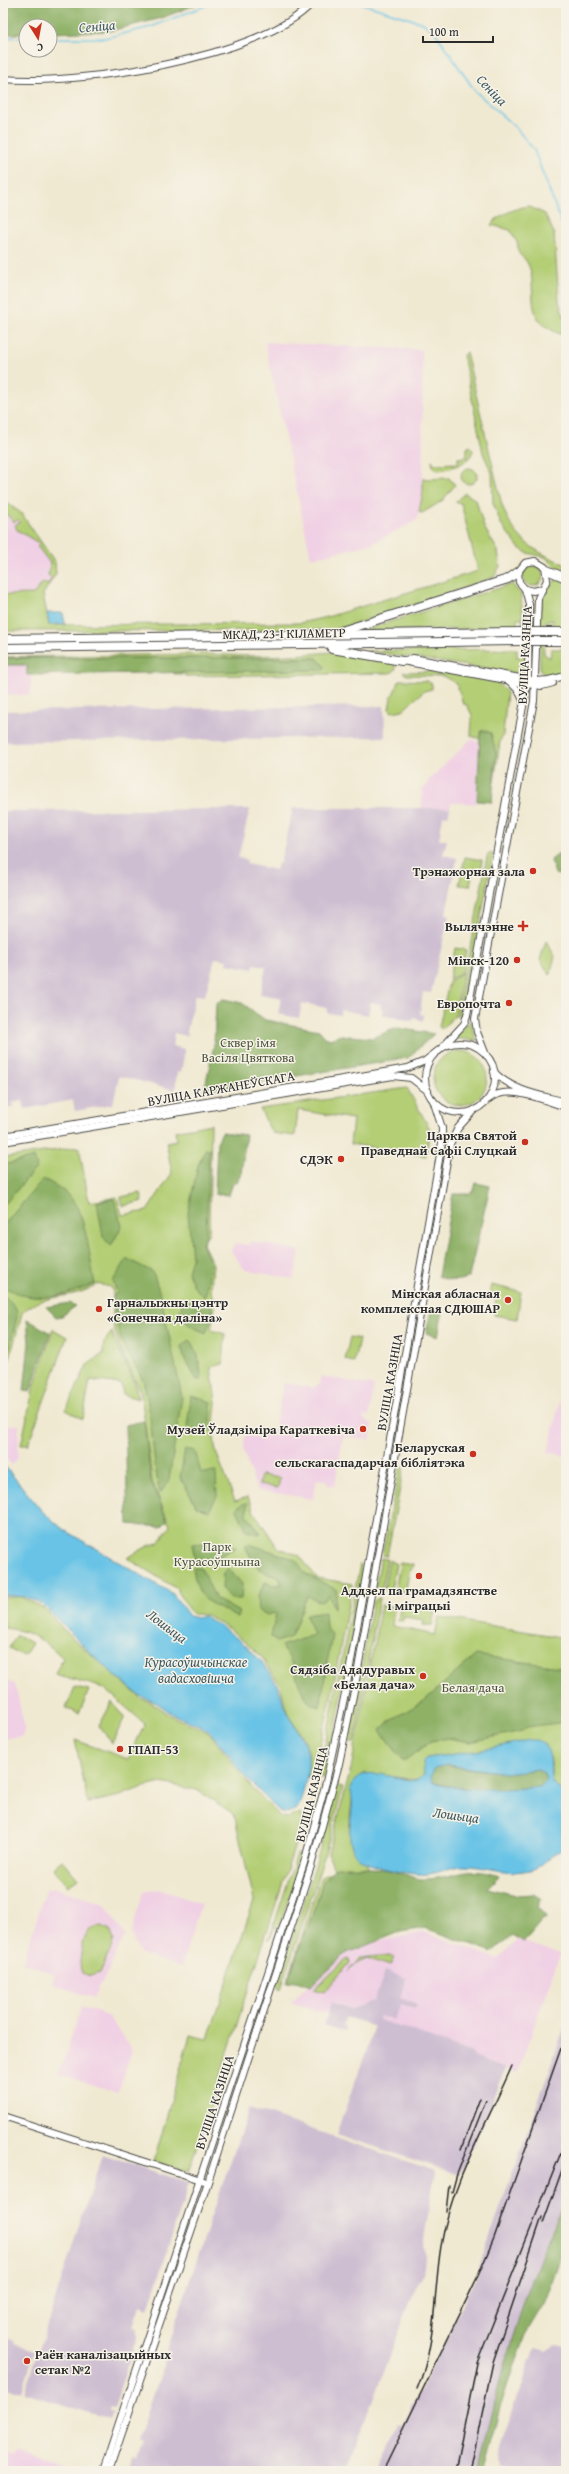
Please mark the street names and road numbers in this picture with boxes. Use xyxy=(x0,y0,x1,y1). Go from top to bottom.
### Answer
street label: ВУЛІЦА КАЗІНЦА xyxy=(512,605,537,705)
street label: МКАД, 23-І КІЛАМЕТР xyxy=(222,623,346,644)
street label: ВУЛІЦА КАРЖАНЕЎСКАГА xyxy=(146,1066,296,1111)
street label: ВУЛІЦА КАЗІНЦА xyxy=(372,1332,407,1432)
street label: ВУЛІЦА КАЗІНЦА xyxy=(290,1744,333,1844)
street label: ВУЛІЦА КАЗІНЦА xyxy=(190,2052,239,2152)

